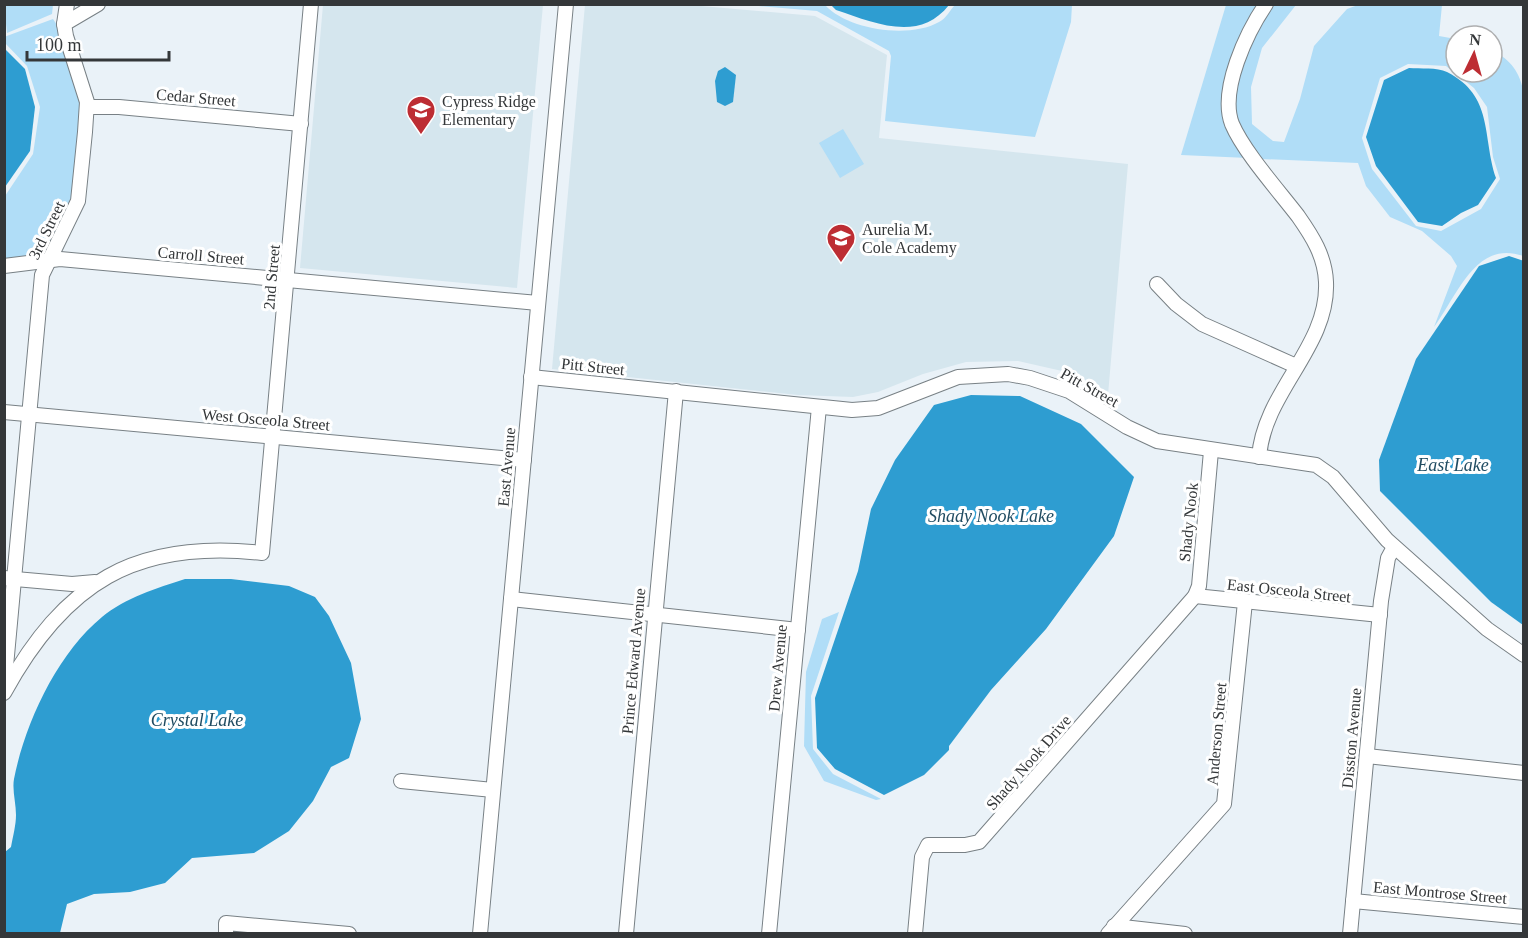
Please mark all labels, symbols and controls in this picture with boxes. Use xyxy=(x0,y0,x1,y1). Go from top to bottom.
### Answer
scale bar xyxy=(27,24,170,62)
north arrow xyxy=(1444,24,1504,84)
text: N xyxy=(1469,31,1482,49)
text: 100 m xyxy=(36,35,82,55)
street label: Cedar Street xyxy=(156,86,237,109)
place label: Cypress Ridge Elementary xyxy=(442,93,536,129)
school or university icon: Cypress Ridge Elementary xyxy=(405,94,437,136)
street label: 3rd Street xyxy=(25,198,68,262)
place label: Aurelia M. Cole Academy xyxy=(862,221,957,257)
school or university icon: Aurelia M. Cole Academy xyxy=(825,222,857,264)
street label: Carroll Street xyxy=(157,243,245,268)
street label: 2nd Street xyxy=(260,243,283,310)
street label: Pitt Street xyxy=(560,355,626,378)
street label: Pitt Street xyxy=(1058,365,1122,411)
street label: West Osceola Street xyxy=(201,405,331,434)
street label: East Avenue xyxy=(495,427,518,507)
water label: East Lake xyxy=(1416,455,1489,475)
street label: Shady Nook xyxy=(1176,482,1202,563)
water label: Shady Nook Lake xyxy=(928,506,1054,526)
street label: East Osceola Street xyxy=(1226,576,1352,606)
street label: Prince Edward Avenue xyxy=(619,587,648,735)
street label: Drew Avenue xyxy=(765,624,790,712)
street label: Anderson Street xyxy=(1204,681,1230,786)
street label: Disston Avenue xyxy=(1339,687,1364,789)
water label: Crystal Lake xyxy=(151,710,243,730)
street label: Shady Nook Drive xyxy=(983,711,1075,814)
street label: East Montrose Street xyxy=(1372,878,1508,907)

